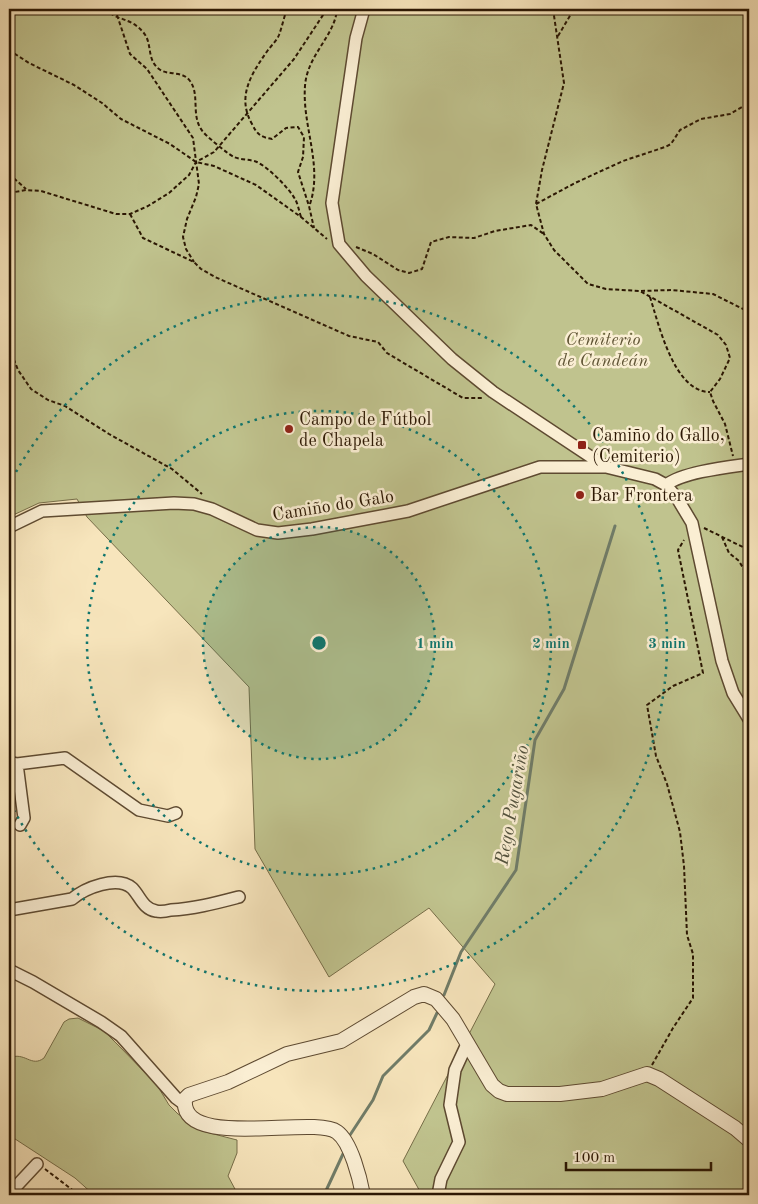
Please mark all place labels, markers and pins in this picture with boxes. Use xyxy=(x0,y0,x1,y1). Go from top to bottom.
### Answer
place label: Campo de Fútbol de Chapela xyxy=(299,411,431,450)
marker: Campo de Fútbol de Chapela xyxy=(283,423,295,435)
place label: Camiño do Gallo, (Cemiterio) xyxy=(592,427,725,466)
marker: Camiño do Gallo, (Cemiterio) xyxy=(576,439,588,451)
place label: Bar Frontera xyxy=(590,487,693,505)
marker: Bar Frontera xyxy=(574,489,586,501)
centre of rings xyxy=(310,634,328,652)

